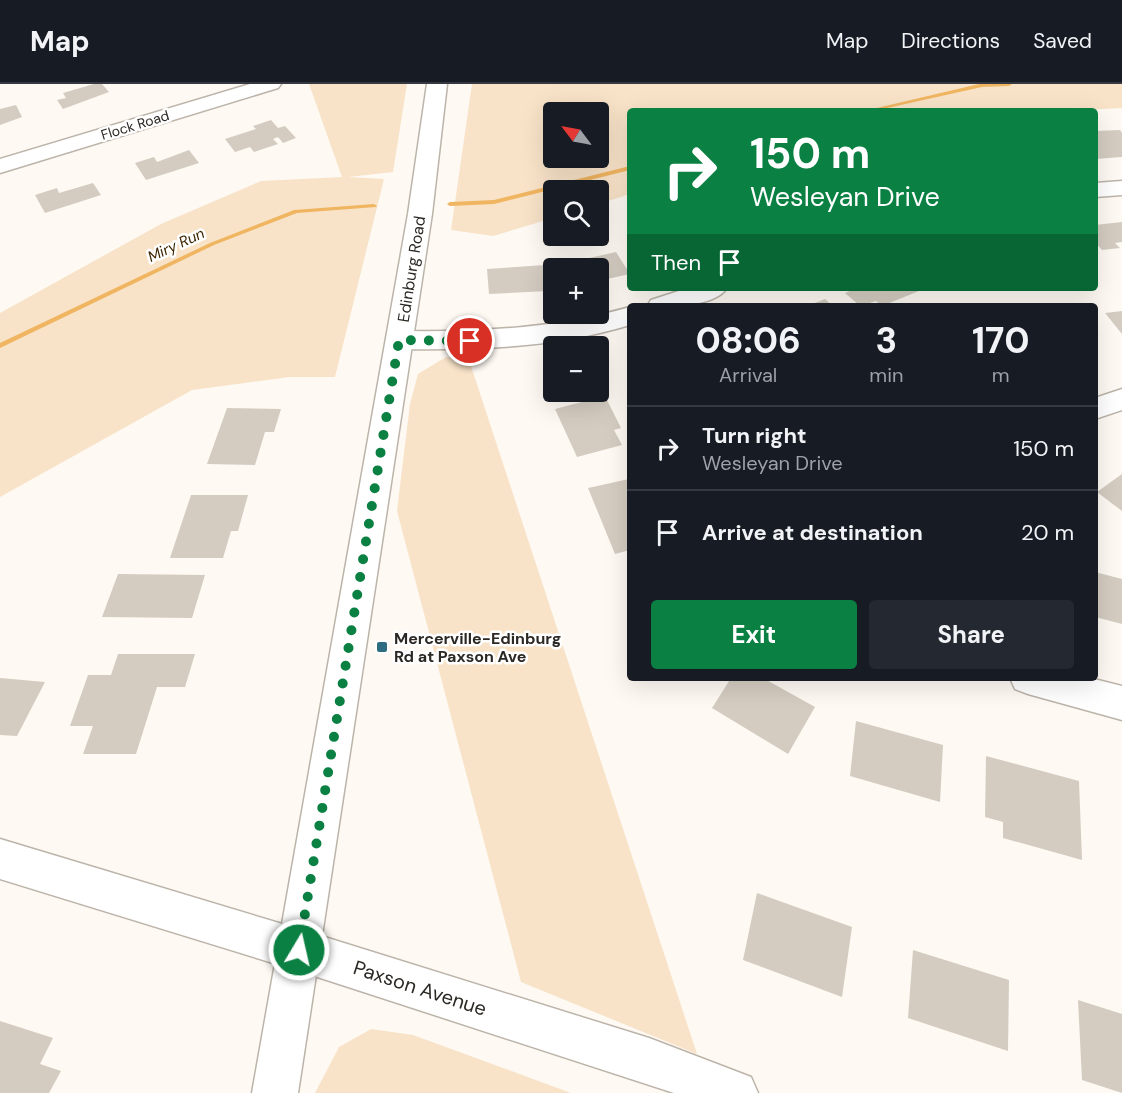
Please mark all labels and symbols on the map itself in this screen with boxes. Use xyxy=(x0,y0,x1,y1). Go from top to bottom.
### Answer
north arrow xyxy=(543,102,609,168)
street label: Flock Road xyxy=(99,106,171,144)
street label: Edinburg Road xyxy=(393,214,430,324)
water label: Miry Run xyxy=(144,223,208,267)
pin xyxy=(444,315,495,366)
place label: Mercerville-Edinburg Rd at Paxson Ave xyxy=(394,628,561,667)
marker: Mercerville-Edinburg Rd at Paxson Ave xyxy=(375,640,389,654)
position arrow xyxy=(267,918,331,982)
street label: Paxson Avenue xyxy=(350,954,490,1022)

